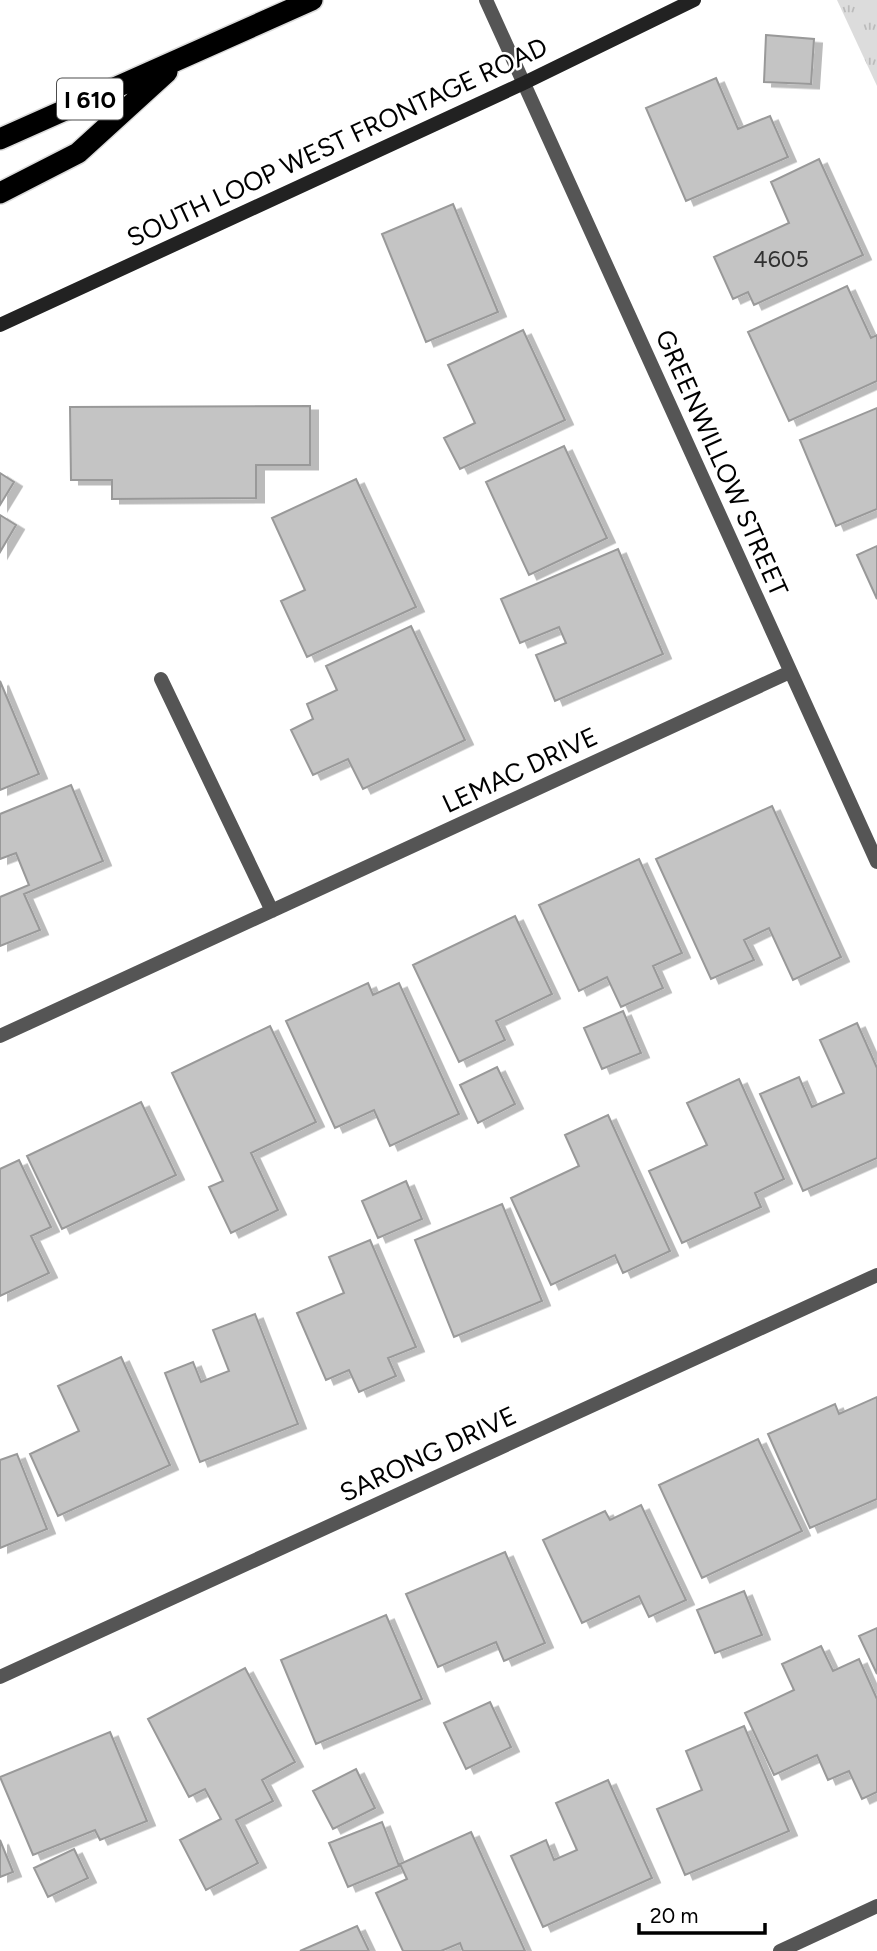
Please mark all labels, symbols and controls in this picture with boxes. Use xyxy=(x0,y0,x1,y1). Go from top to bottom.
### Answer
street label: SOUTH LOOP WEST FRONTAGE ROAD xyxy=(122,30,552,254)
road number: I 610 xyxy=(57,78,123,119)
house number: 4605 xyxy=(753,245,809,273)
street label: GREENWILLOW STREET xyxy=(649,325,796,602)
street label: LEMAC DRIVE xyxy=(437,720,603,820)
street label: SARONG DRIVE xyxy=(335,1399,521,1509)
scale bar xyxy=(639,1892,765,1936)
text: 20 m xyxy=(650,1903,698,1928)

